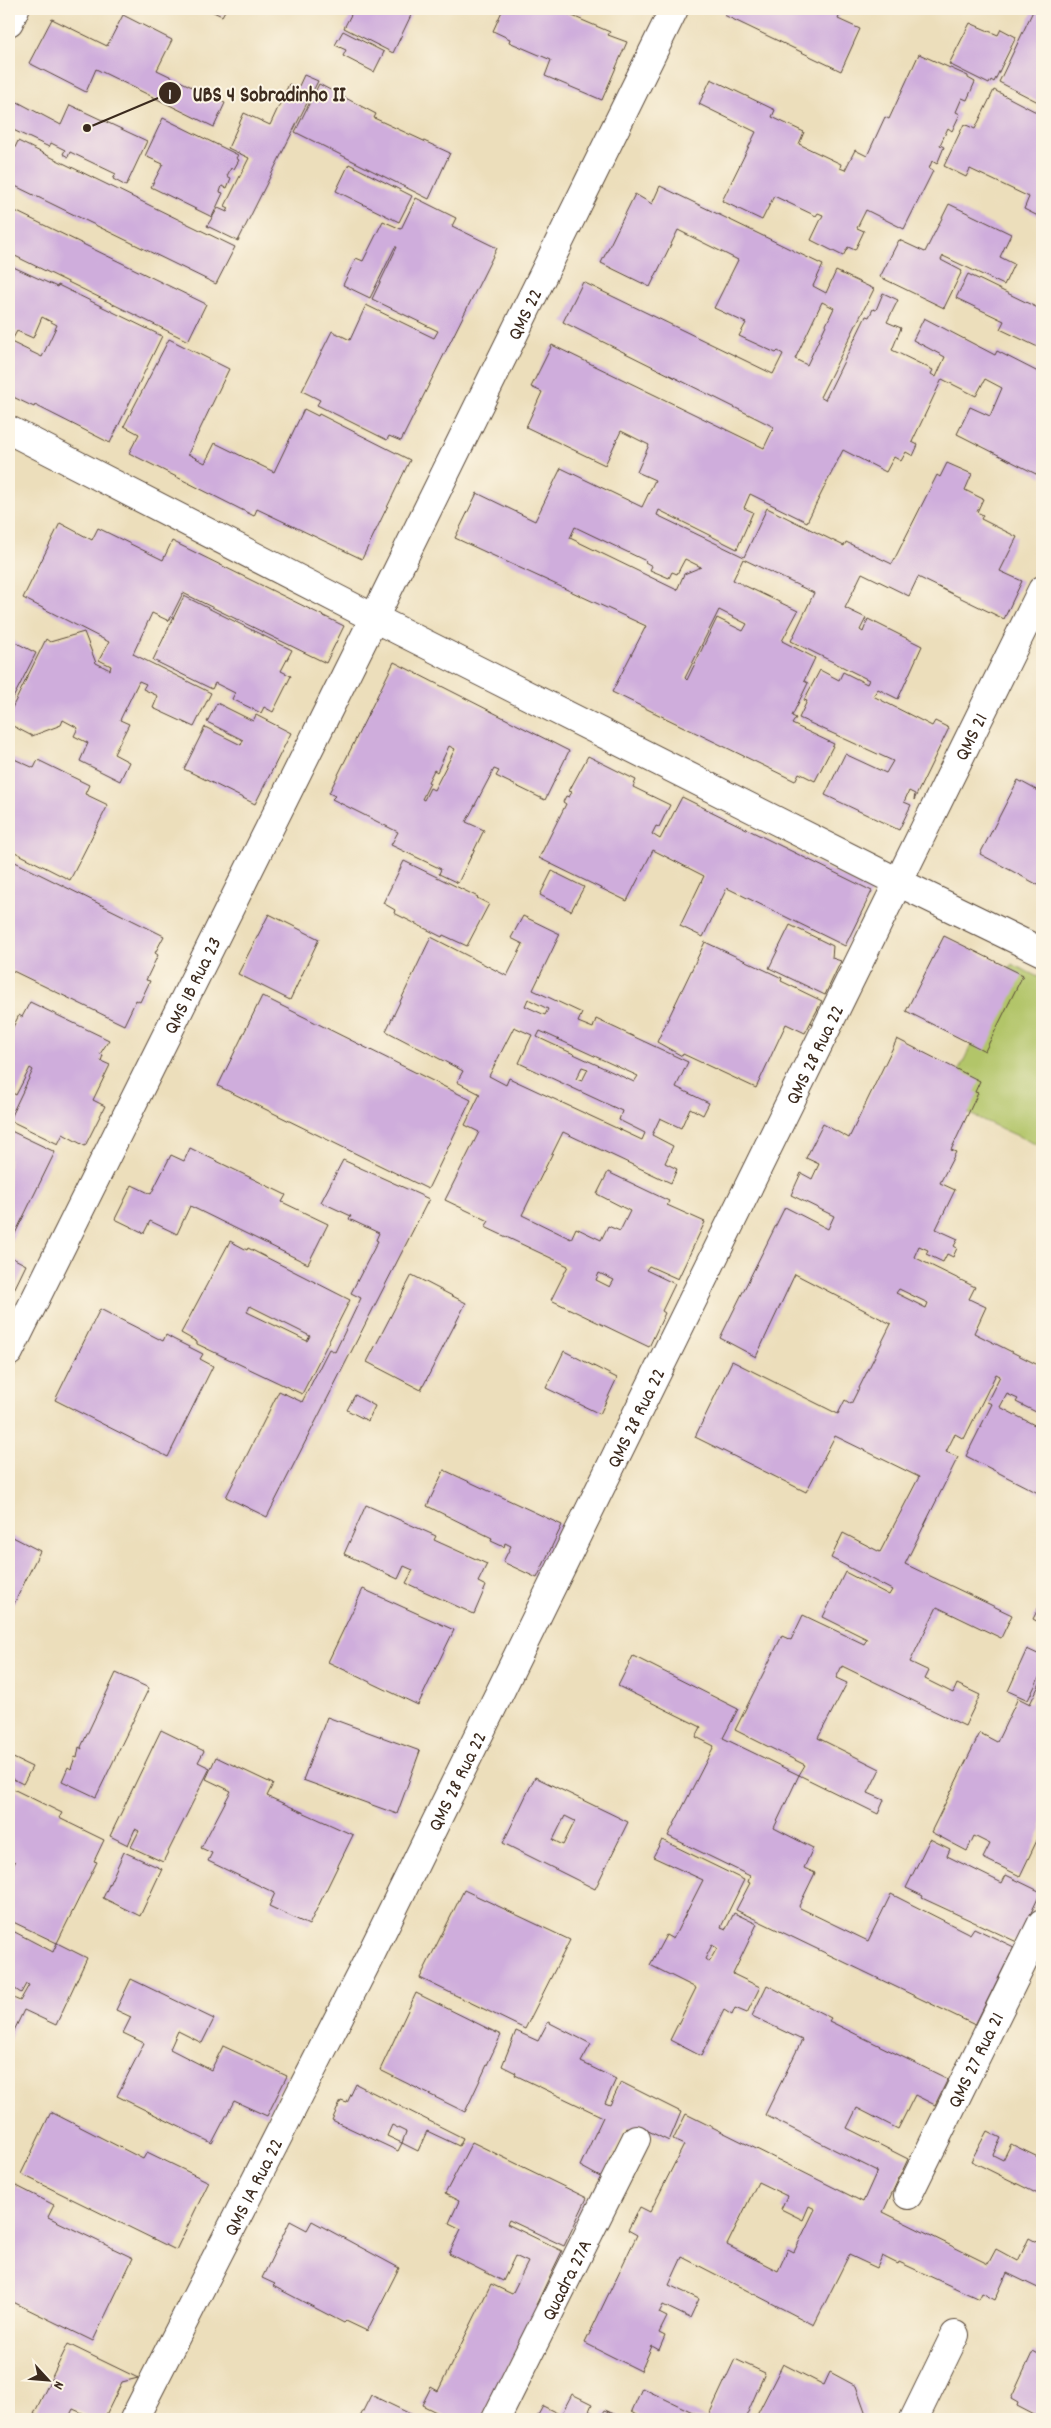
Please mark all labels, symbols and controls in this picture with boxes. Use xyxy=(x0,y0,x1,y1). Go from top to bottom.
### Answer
callout: UBS 4 Sobradinho II xyxy=(158,75,356,111)
text: UBS 4 Sobradinho II xyxy=(192,82,346,112)
text: 1 xyxy=(168,85,172,107)
street label: QMS 22 xyxy=(502,284,551,346)
street label: QMS 21 xyxy=(949,709,996,766)
street label: QMS 1B Rua 23 xyxy=(158,933,230,1040)
street label: QMS 28 Rua 22 xyxy=(780,1001,853,1110)
street label: QMS 28 Rua 22 xyxy=(601,1364,674,1473)
street label: QMS 28 Rua 22 xyxy=(423,1727,495,1837)
street label: QMS 27 Rua 21 xyxy=(942,2008,1013,2113)
street label: QMS 1A Rua 22 xyxy=(219,2134,292,2242)
street label: Quadra 27A xyxy=(536,2235,601,2326)
north arrow xyxy=(22,2356,72,2406)
text: N xyxy=(47,2377,68,2392)

